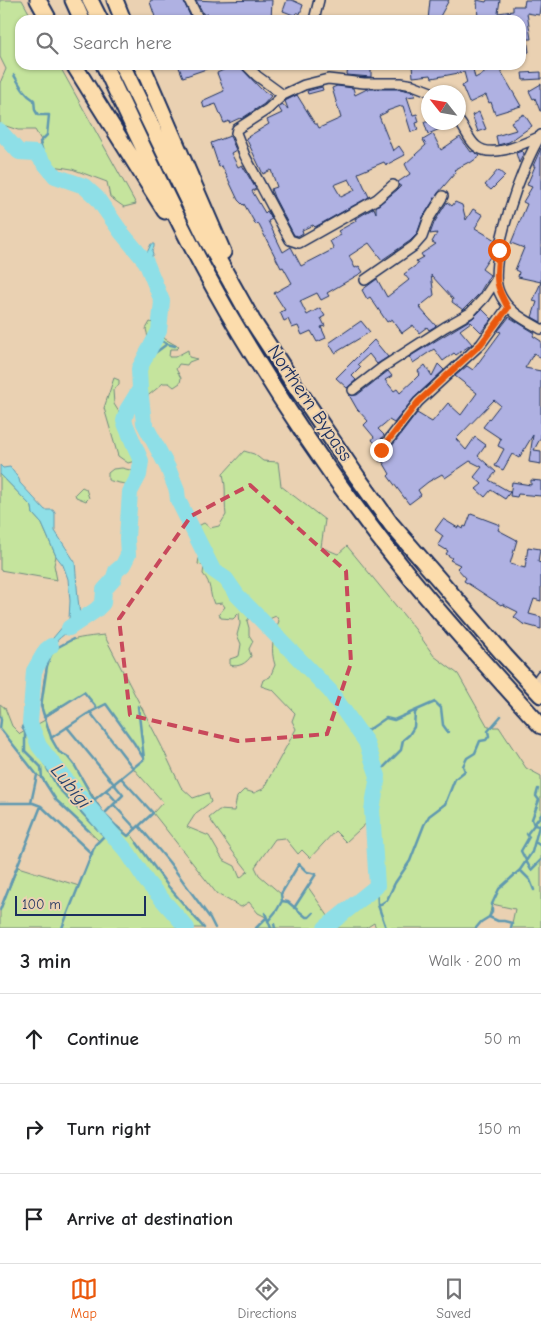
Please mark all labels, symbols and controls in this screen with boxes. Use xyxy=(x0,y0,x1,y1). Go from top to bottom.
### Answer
search box xyxy=(15,15,526,70)
icon: search xyxy=(33,29,61,57)
text: Search here xyxy=(73,32,172,54)
north arrow xyxy=(421,85,466,130)
route start xyxy=(488,239,511,262)
street label: Northern Bypass xyxy=(263,341,357,465)
route end xyxy=(370,439,393,462)
water label: Lubigi xyxy=(46,759,96,813)
scale bar xyxy=(15,893,146,916)
text: 100 m xyxy=(22,896,61,913)
text: 3 min xyxy=(20,949,71,973)
text: Walk · 200 m xyxy=(429,952,521,970)
icon: ahead xyxy=(20,1025,48,1053)
text: Continue xyxy=(67,1028,139,1050)
text: 50 m xyxy=(484,1030,521,1048)
icon: right xyxy=(20,1115,48,1143)
text: Turn right xyxy=(67,1118,151,1140)
text: 150 m xyxy=(478,1120,521,1138)
icon: arrive xyxy=(20,1205,48,1233)
text: Arrive at destination xyxy=(67,1208,233,1230)
tab: Map xyxy=(70,1275,98,1322)
tab: Directions xyxy=(237,1275,297,1322)
tab: Saved xyxy=(436,1275,471,1322)

